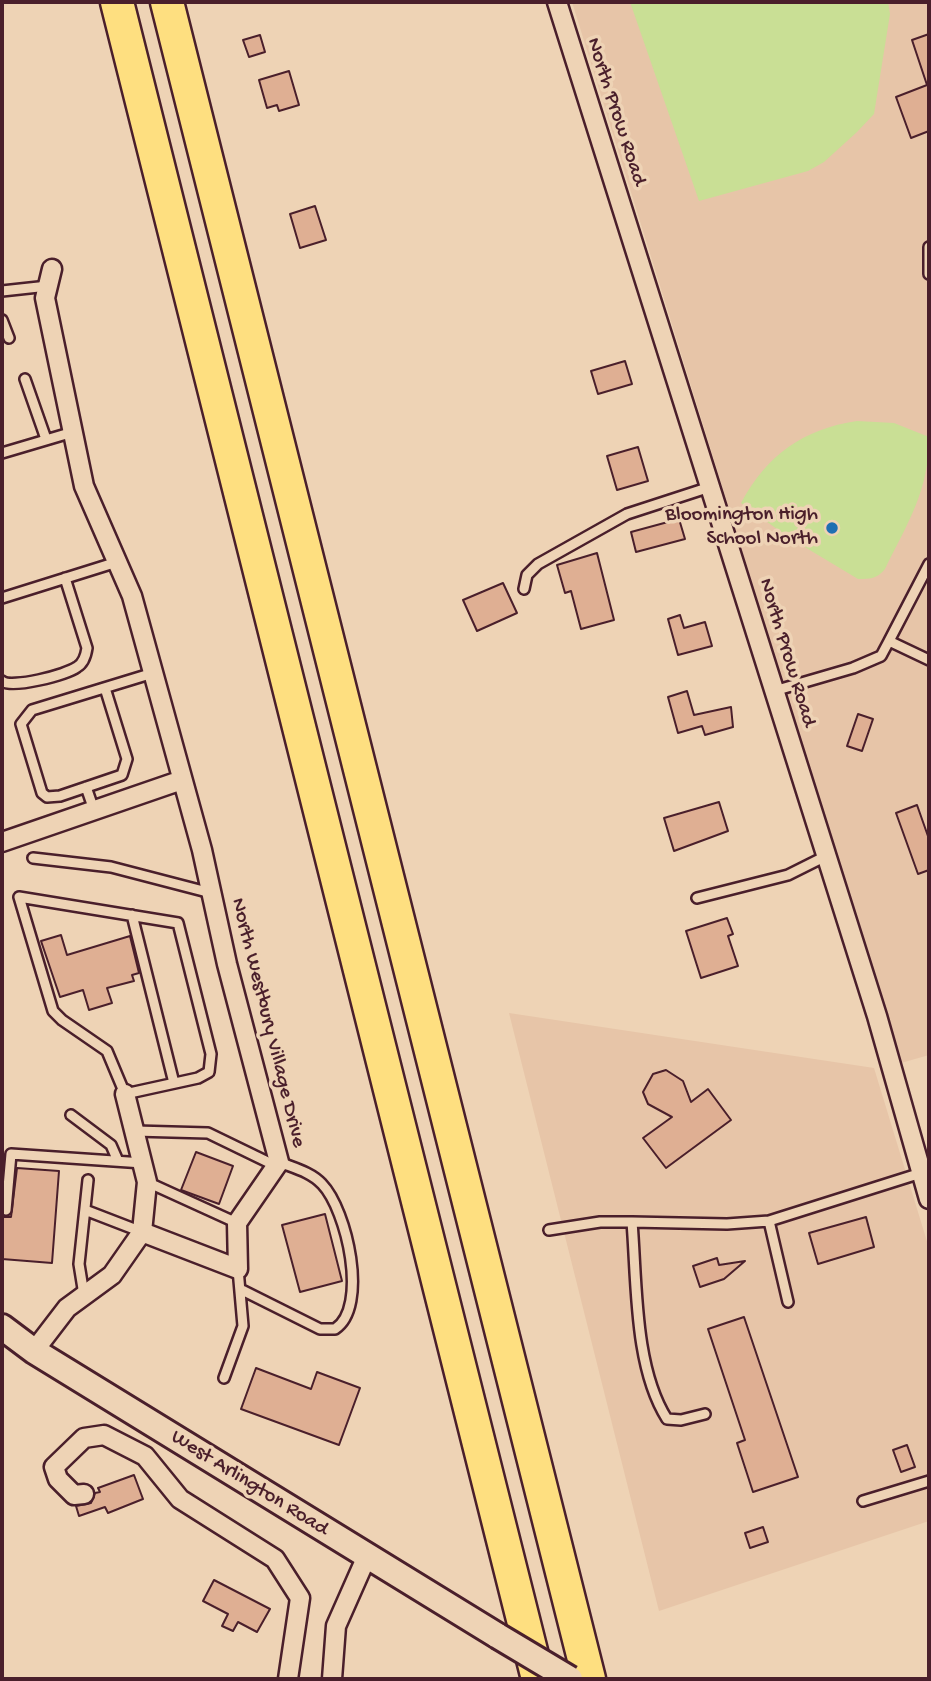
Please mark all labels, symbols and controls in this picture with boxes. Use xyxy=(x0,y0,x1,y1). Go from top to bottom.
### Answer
street label: North Prow Road xyxy=(579,35,651,189)
place label: Bloomington High School North xyxy=(665,503,818,553)
marker: Bloomington High School North xyxy=(824,520,840,536)
street label: North Prow Road xyxy=(751,576,821,730)
street label: North Westbury Village Drive xyxy=(224,896,310,1150)
street label: West Arlington Road xyxy=(165,1425,333,1543)

